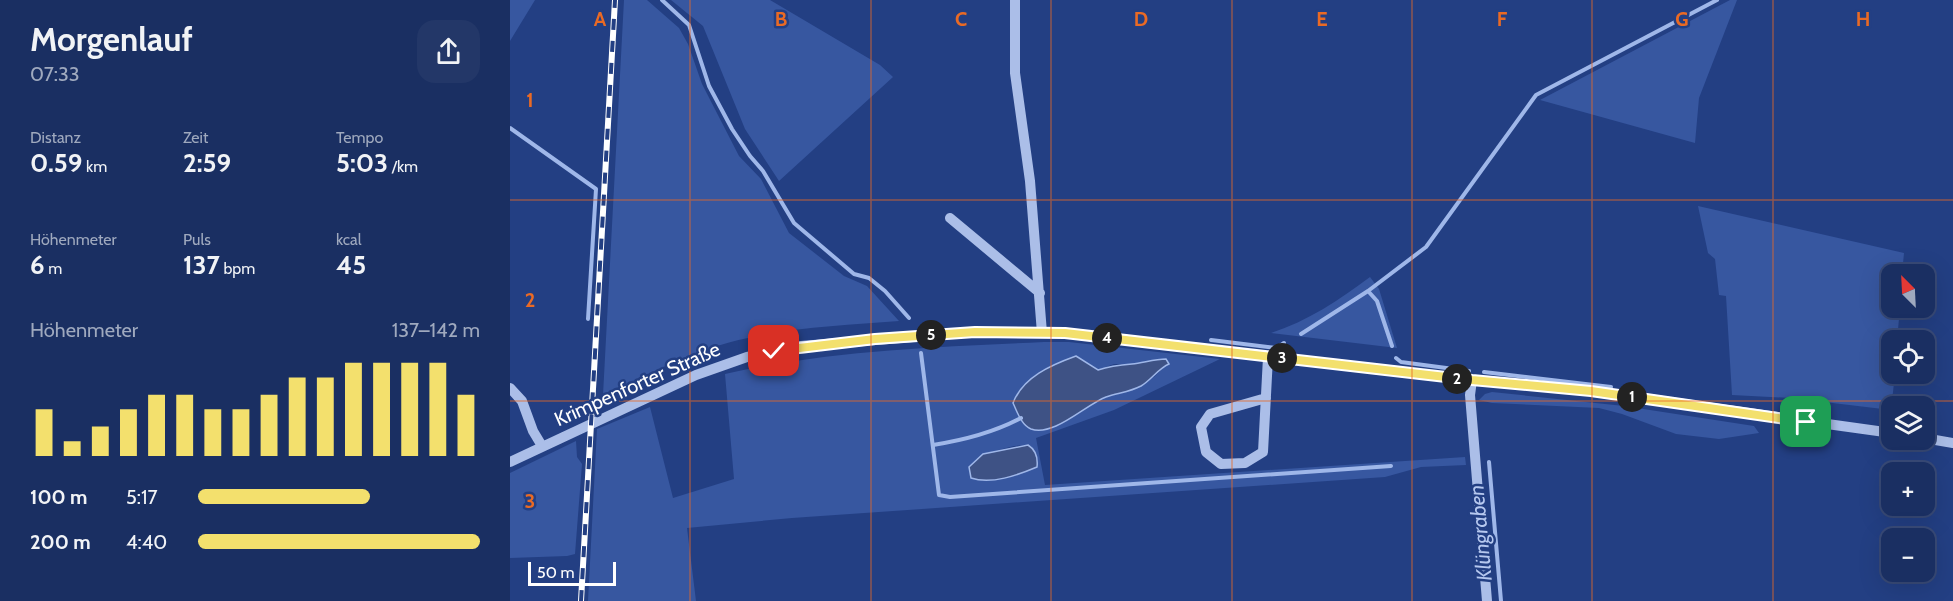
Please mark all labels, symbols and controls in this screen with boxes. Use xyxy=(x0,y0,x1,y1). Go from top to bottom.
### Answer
text: A xyxy=(594,7,607,31)
text: B xyxy=(775,7,787,31)
text: C xyxy=(955,7,967,31)
text: D xyxy=(1134,7,1148,31)
text: E xyxy=(1316,7,1328,31)
text: F xyxy=(1497,7,1508,31)
text: G xyxy=(1675,7,1689,31)
text: H xyxy=(1856,7,1870,31)
text: Morgenlauf xyxy=(30,19,193,59)
button: share xyxy=(417,20,480,83)
text: 07:33 xyxy=(30,62,80,86)
text: 1 xyxy=(526,88,534,112)
text: Distanz xyxy=(30,128,81,147)
text: Zeit xyxy=(183,128,208,147)
text: Tempo xyxy=(336,128,383,147)
text: 0.59 xyxy=(30,147,82,179)
text: 2:59 xyxy=(183,147,231,179)
text: 5:03 xyxy=(336,147,388,179)
text: km xyxy=(82,157,107,176)
text: /km xyxy=(388,157,418,176)
text: Höhenmeter xyxy=(30,230,116,249)
text: Puls xyxy=(183,230,211,249)
text: kcal xyxy=(336,230,362,249)
text: 6 xyxy=(30,249,45,281)
text: 137 xyxy=(183,249,220,281)
text: 45 xyxy=(336,249,366,281)
text: m xyxy=(45,259,62,278)
text: bpm xyxy=(220,259,255,278)
north arrow xyxy=(1881,264,1935,318)
map controls xyxy=(1881,264,1935,582)
text: 2 xyxy=(525,288,535,312)
text: Höhenmeter xyxy=(30,318,138,342)
text: 137–142 m xyxy=(392,318,480,342)
pin: 5 xyxy=(916,320,946,350)
pin: 4 xyxy=(1092,323,1122,353)
pin xyxy=(748,325,799,376)
text: 5 xyxy=(927,325,935,344)
text: 4 xyxy=(1102,328,1112,347)
button: locate xyxy=(1881,330,1935,384)
icon: check xyxy=(757,334,790,367)
street label: Krimpenforter Straße xyxy=(550,337,724,431)
pin: 3 xyxy=(1267,343,1297,373)
text: 3 xyxy=(1278,348,1286,367)
pin: 2 xyxy=(1442,364,1472,394)
text: 2 xyxy=(1453,369,1461,388)
pin: 1 xyxy=(1617,382,1647,412)
text: 1 xyxy=(1629,387,1635,406)
pin xyxy=(1780,396,1831,447)
button: layers xyxy=(1881,396,1935,450)
icon: arrive xyxy=(1789,405,1822,438)
button: + xyxy=(1881,462,1935,516)
water label: Klüngraben xyxy=(1463,484,1497,582)
text: 100 m xyxy=(30,485,88,509)
text: 5:17 xyxy=(126,485,158,509)
text: 3 xyxy=(525,489,535,513)
button: − xyxy=(1881,528,1935,582)
text: 200 m xyxy=(30,530,91,554)
text: 4:40 xyxy=(126,530,167,554)
scale bar xyxy=(528,559,616,586)
text: 50 m xyxy=(537,563,574,582)

